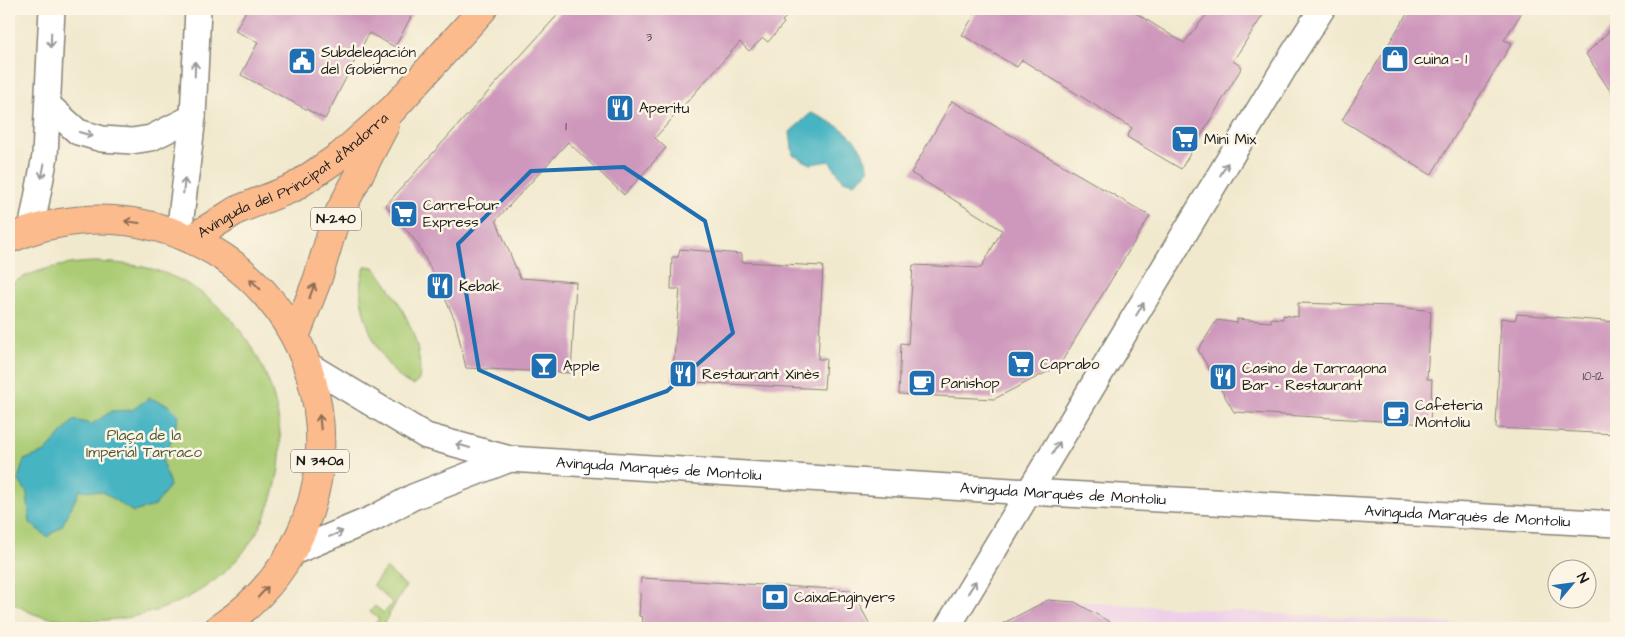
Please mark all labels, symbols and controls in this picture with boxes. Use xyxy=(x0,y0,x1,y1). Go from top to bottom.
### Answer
house number: 3 xyxy=(646,29,652,46)
one-way arrow xyxy=(46,32,56,48)
place label: Subdelegación del Gobierno xyxy=(321,42,417,80)
shop icon: cuina - 1 xyxy=(1380,44,1410,74)
public building icon: Subdelegación del Gobierno xyxy=(287,46,317,76)
place label: cuina - 1 xyxy=(1414,49,1467,70)
one-way arrow xyxy=(190,61,200,78)
restaurant icon: Aperitu xyxy=(605,93,635,123)
place label: Aperitu xyxy=(639,98,690,119)
street label: Avinguda del Principat d'Andorra xyxy=(193,107,393,243)
house number: 1 xyxy=(565,118,567,135)
supermarket icon: Mini Mix xyxy=(1170,124,1200,154)
place label: Mini Mix xyxy=(1204,129,1257,150)
one-way arrow xyxy=(78,130,94,140)
one-way arrow xyxy=(37,162,47,178)
one-way arrow xyxy=(1219,163,1229,177)
one-way arrow xyxy=(179,178,189,194)
place label: Carrefour Express xyxy=(423,195,499,233)
supermarket icon: Carrefour Express xyxy=(389,199,419,229)
road number: N-240 xyxy=(311,208,361,230)
one-way arrow xyxy=(125,217,141,227)
restaurant icon: Kebak xyxy=(425,271,455,301)
place label: Kebak xyxy=(459,276,501,297)
one-way arrow xyxy=(249,278,261,290)
one-way arrow xyxy=(308,284,318,299)
one-way arrow xyxy=(1136,302,1146,316)
supermarket icon: Caprabo xyxy=(1006,349,1036,379)
bar icon: Apple xyxy=(529,351,559,381)
place label: Caprabo xyxy=(1040,354,1100,375)
place label: Apple xyxy=(563,356,600,377)
place label: Casino de Tarragona Bar - Restaurant xyxy=(1242,358,1387,396)
restaurant icon: Restaurant Xinès xyxy=(668,359,698,389)
restaurant icon: Casino de Tarragona Bar - Restaurant xyxy=(1208,362,1238,392)
place label: Restaurant Xinès xyxy=(702,364,820,385)
cafe icon: Panishop xyxy=(907,368,937,398)
house number: 10-12 xyxy=(1582,368,1604,385)
place label: Panishop xyxy=(941,373,1000,394)
place label: Cafeteria Montoliu xyxy=(1415,395,1483,433)
cafe icon: Cafeteria Montoliu xyxy=(1381,399,1411,429)
one-way arrow xyxy=(315,414,325,430)
park label: Plaça de la Imperial Tarraco xyxy=(86,425,203,463)
one-way arrow xyxy=(455,441,471,451)
one-way arrow xyxy=(1052,441,1062,455)
road number: N 340a xyxy=(291,450,349,472)
street label: Avinguda Marquès de Montoliu xyxy=(555,451,763,486)
street label: Avinguda Marquès de Montoliu xyxy=(960,477,1167,510)
street label: Avinguda Marquès de Montoliu xyxy=(1364,500,1571,532)
one-way arrow xyxy=(328,529,343,538)
north arrow xyxy=(1548,560,1598,610)
text: N xyxy=(1572,569,1593,587)
one-way arrow xyxy=(968,580,978,594)
bank icon: CaixaEnginyers xyxy=(760,582,790,612)
one-way arrow xyxy=(257,585,269,598)
place label: CaixaEnginyers xyxy=(794,587,896,609)

